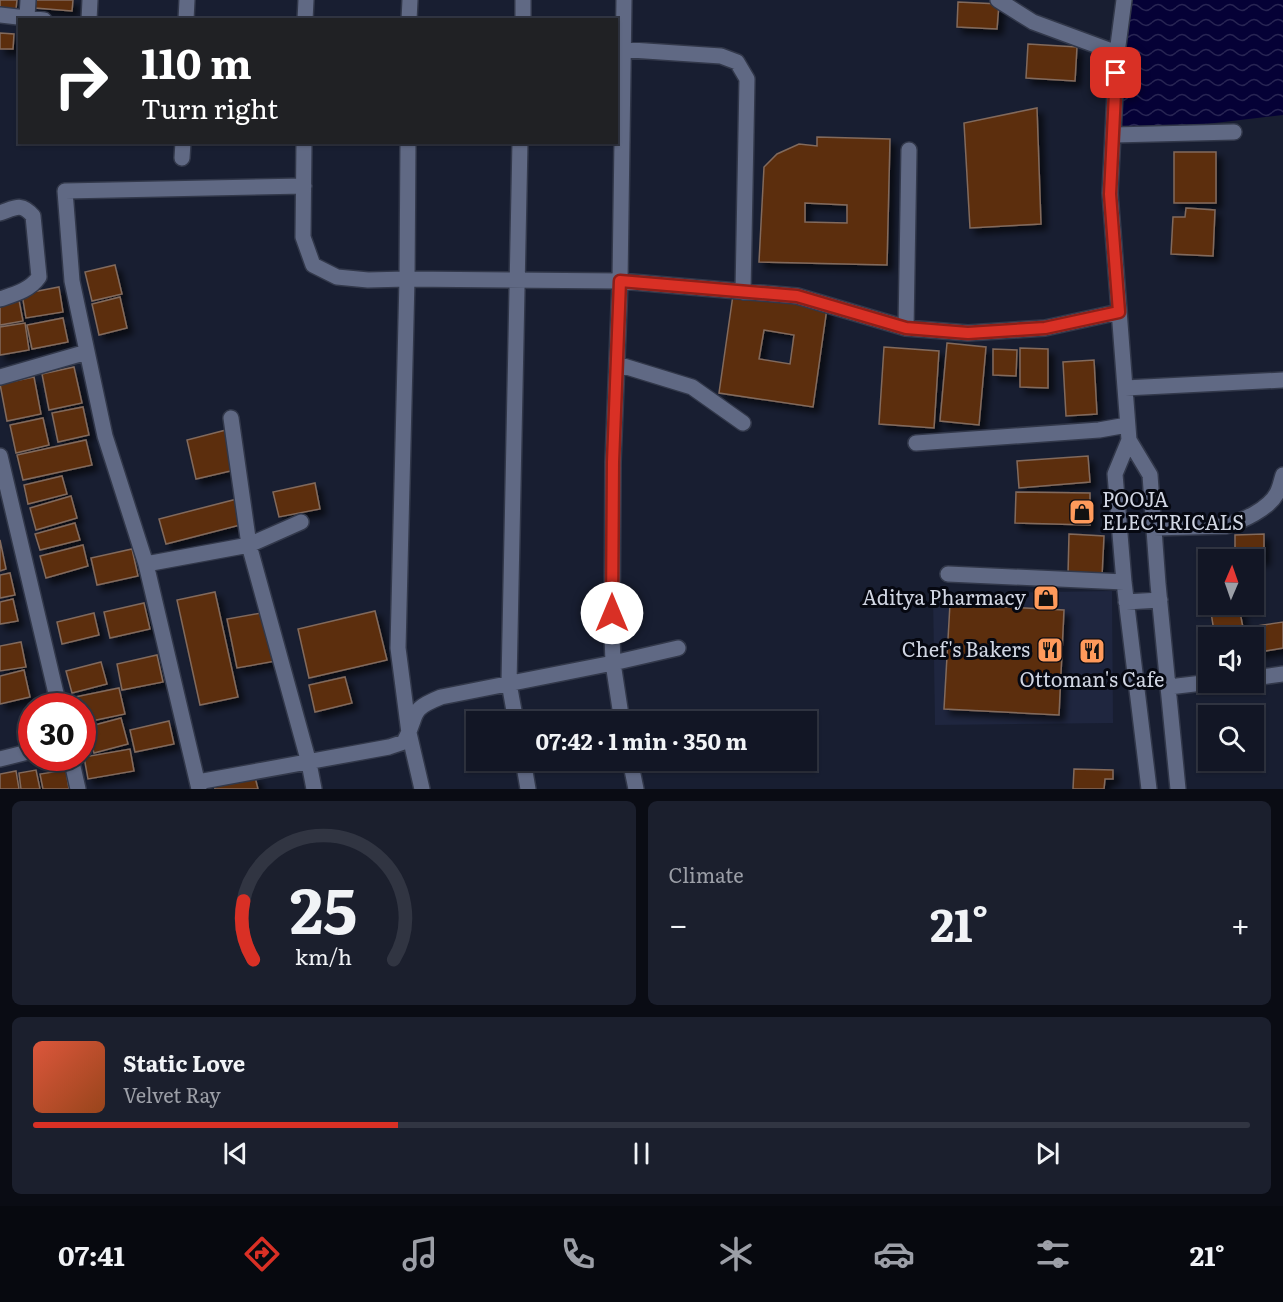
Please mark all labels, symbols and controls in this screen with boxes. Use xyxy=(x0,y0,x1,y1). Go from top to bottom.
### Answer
text: 110 m xyxy=(141,30,252,92)
icon: right xyxy=(42,42,120,120)
pin xyxy=(1090,47,1141,98)
icon: arrive xyxy=(1099,56,1132,89)
text: Turn right xyxy=(141,87,278,127)
place label: POOJA ELECTRICALS xyxy=(1102,483,1244,536)
shop icon: POOJA ELECTRICALS xyxy=(1067,497,1097,527)
north arrow xyxy=(1198,549,1264,615)
map controls xyxy=(1198,549,1264,771)
position arrow xyxy=(580,581,644,645)
place label: Aditya Pharmacy xyxy=(862,581,1026,611)
shop icon: Aditya Pharmacy xyxy=(1031,583,1061,613)
button: sound xyxy=(1198,627,1264,693)
place label: Chef's Bakers xyxy=(902,633,1030,663)
restaurant icon: Chef's Bakers xyxy=(1035,635,1065,665)
restaurant icon: Ottoman's Cafe xyxy=(1077,636,1107,666)
place label: Ottoman's Cafe xyxy=(1020,663,1164,693)
speed limit sign: 30 xyxy=(18,693,96,771)
button: search xyxy=(1198,705,1264,771)
text: 07:42 · 1 min · 350 m xyxy=(536,724,747,757)
text: Climate xyxy=(669,859,744,889)
text: 25 xyxy=(290,861,357,953)
text: 21° xyxy=(930,889,989,956)
text: − xyxy=(669,898,688,947)
text: + xyxy=(1231,898,1250,947)
text: km/h xyxy=(295,940,352,972)
text: Static Love xyxy=(123,1046,245,1079)
text: Velvet Ray xyxy=(123,1079,221,1109)
icon: previous xyxy=(219,1137,252,1170)
icon: pause xyxy=(625,1137,658,1170)
icon: next xyxy=(1031,1137,1064,1170)
icon: directions xyxy=(241,1233,283,1275)
icon: music xyxy=(399,1233,441,1275)
icon: phone xyxy=(557,1233,599,1275)
icon: climate xyxy=(715,1233,757,1275)
icon: car xyxy=(873,1233,915,1275)
icon: filters xyxy=(1032,1233,1074,1275)
text: 07:41 xyxy=(58,1234,125,1274)
text: 21° xyxy=(1190,1234,1225,1274)

